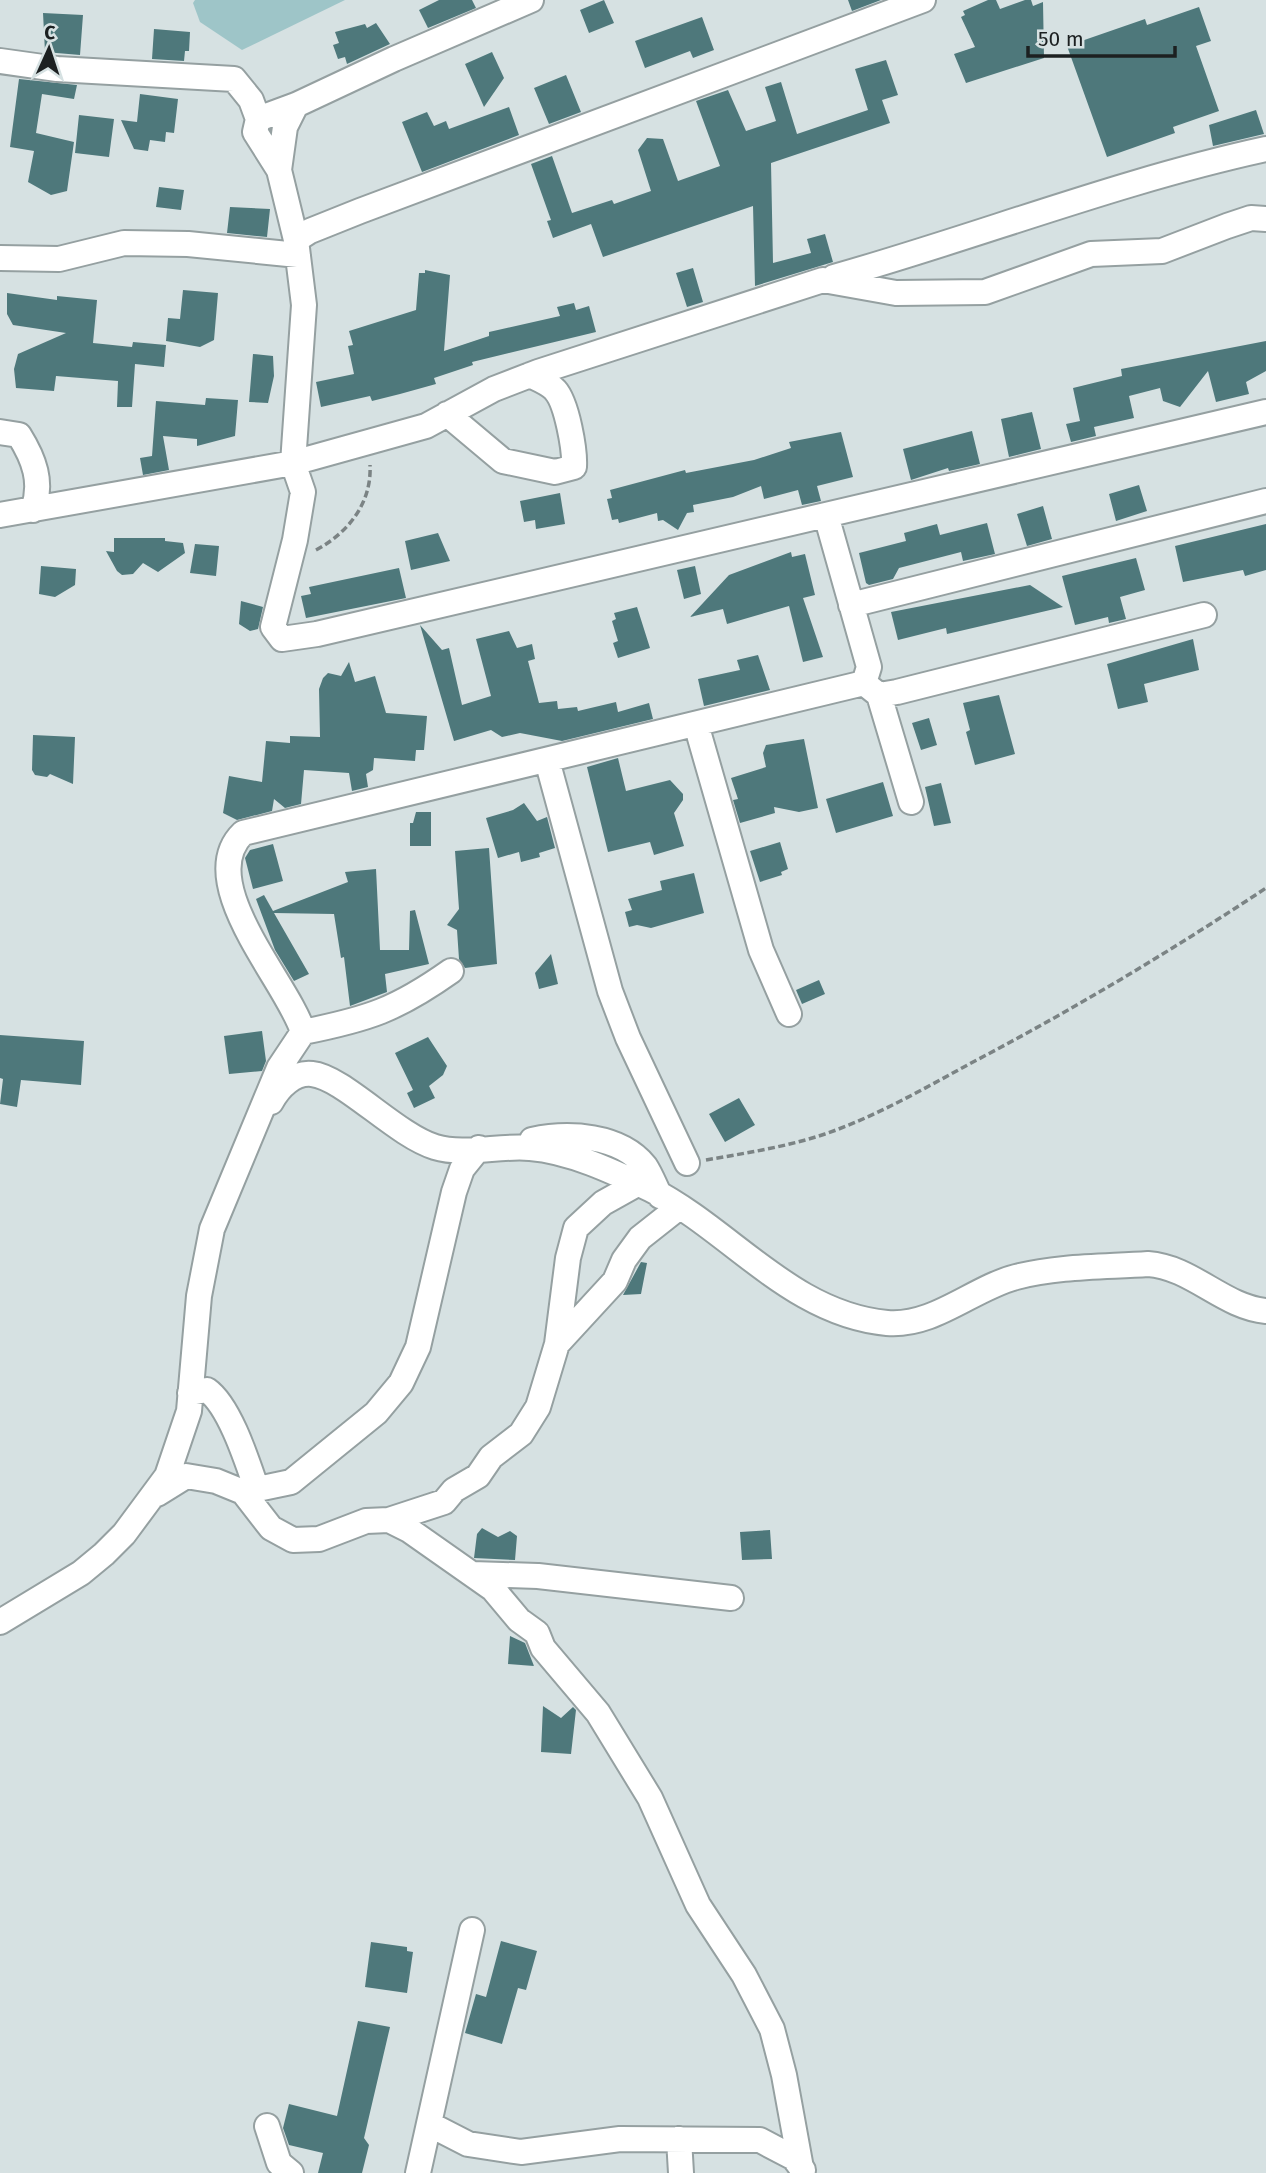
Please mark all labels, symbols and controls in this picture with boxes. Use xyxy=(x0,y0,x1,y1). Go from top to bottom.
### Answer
north arrow xyxy=(14,14,84,84)
scale bar xyxy=(1028,14,1175,58)
text: С xyxy=(44,21,56,44)
text: 50 m xyxy=(1038,26,1084,52)

